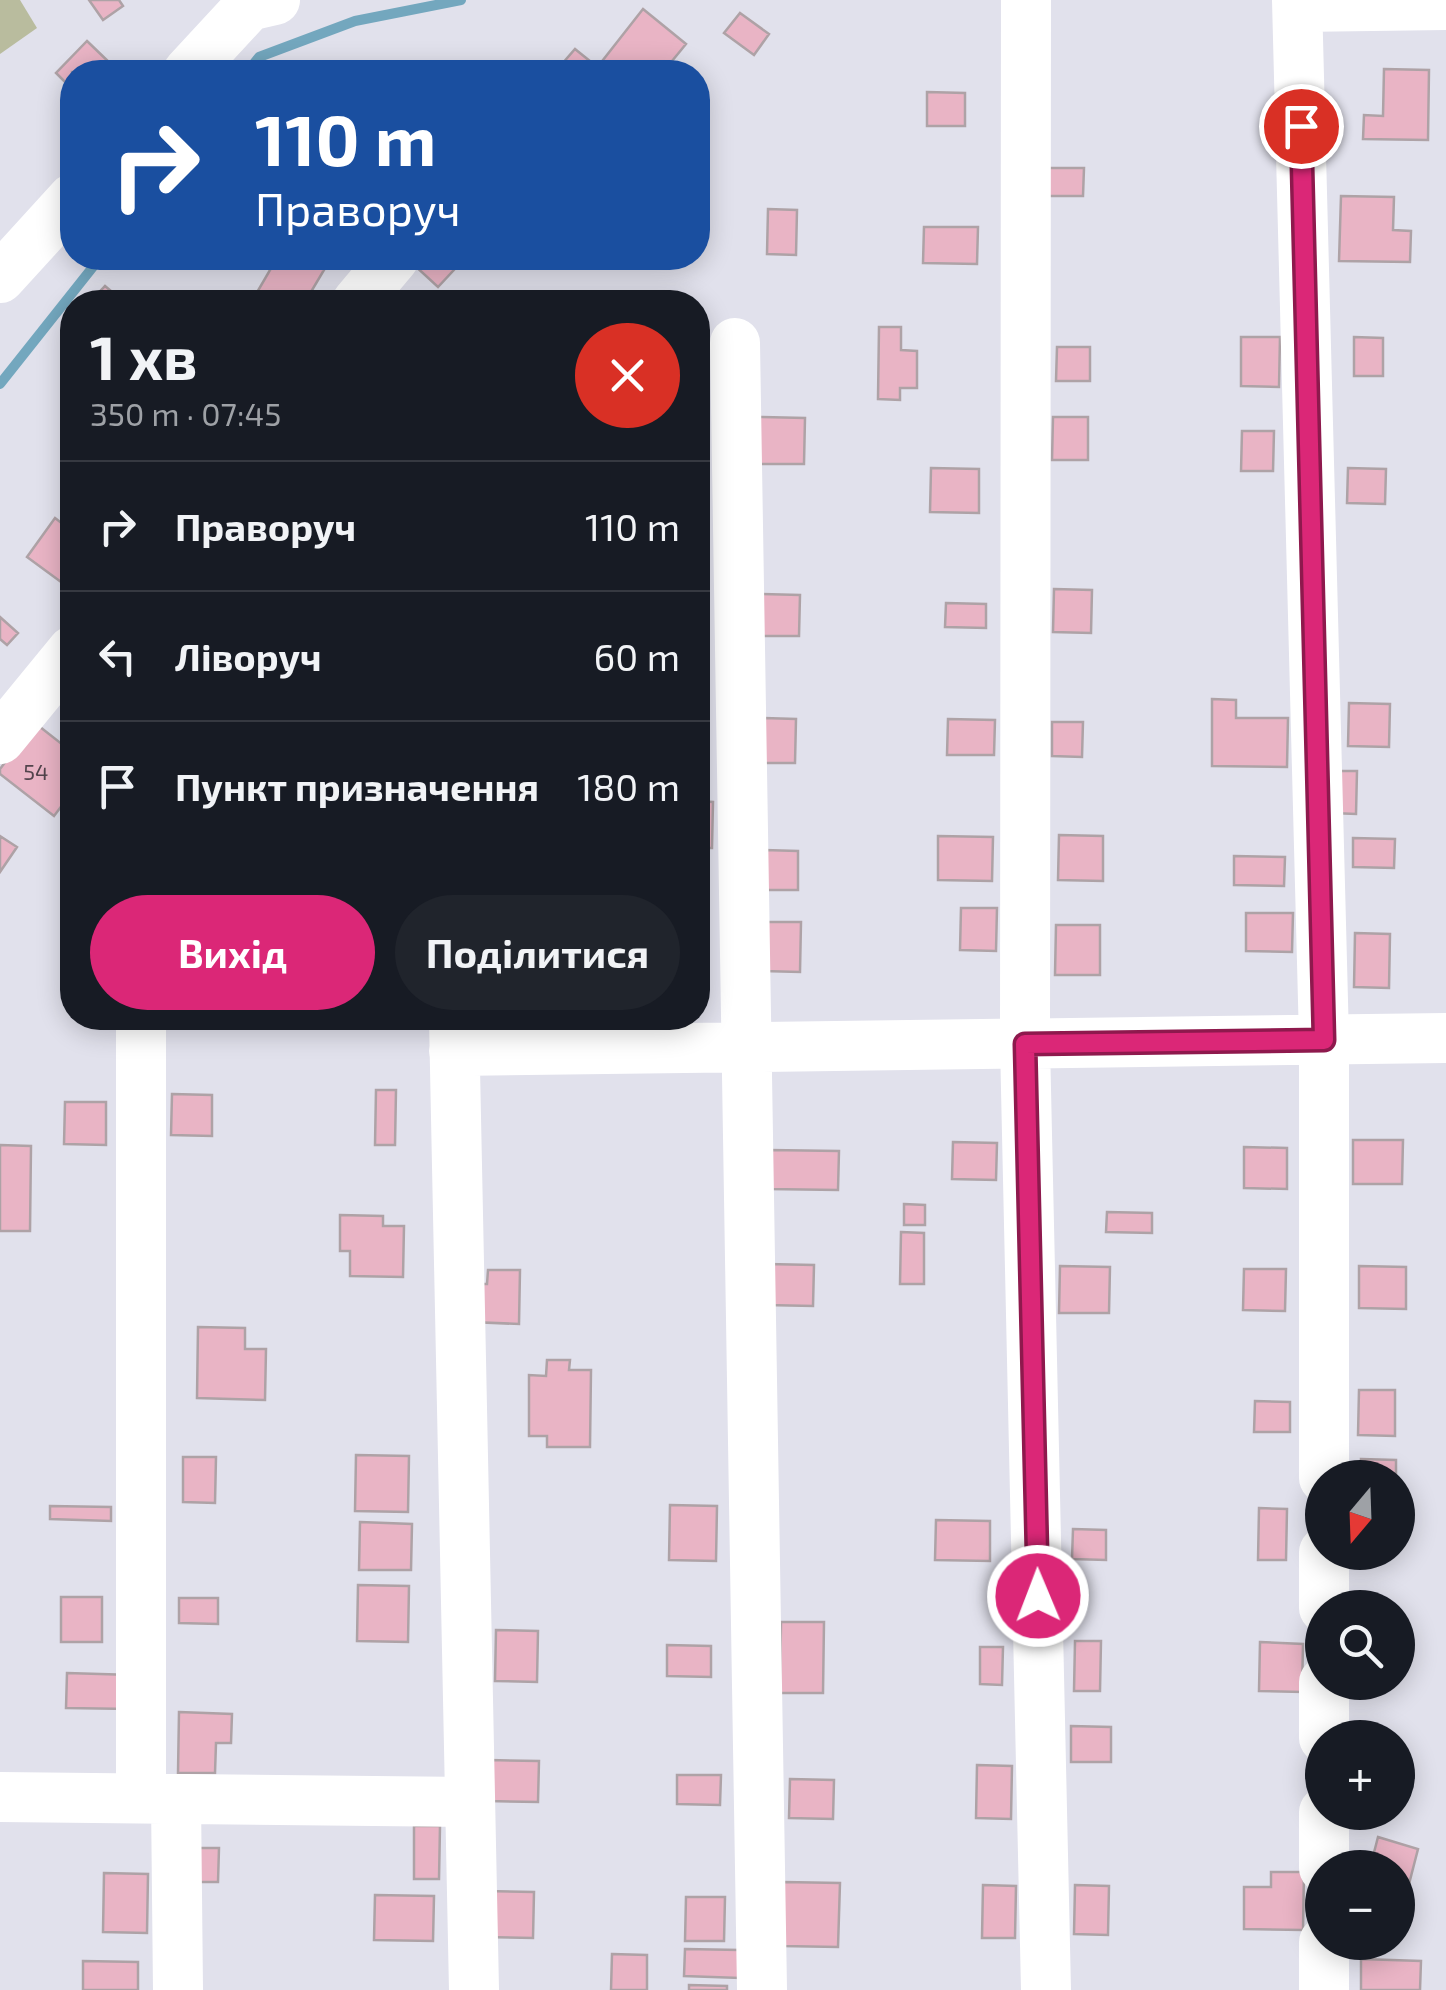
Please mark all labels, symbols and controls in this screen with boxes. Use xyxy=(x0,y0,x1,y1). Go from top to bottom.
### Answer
pin xyxy=(1259,84,1344,169)
text: 110 m xyxy=(255,96,436,180)
icon: arrive xyxy=(1274,99,1329,154)
icon: right xyxy=(90,100,220,230)
text: Праворуч xyxy=(255,181,461,235)
text: 1 хв xyxy=(90,320,197,392)
button: close xyxy=(575,323,680,428)
text: 350 m · 07:45 xyxy=(90,394,281,432)
icon: right xyxy=(90,499,145,554)
text: Праворуч xyxy=(175,503,356,549)
text: 110 m xyxy=(585,503,680,549)
icon: left xyxy=(90,629,145,684)
text: Ліворуч xyxy=(175,633,322,679)
text: 60 m xyxy=(594,633,680,679)
house number: 54 xyxy=(23,758,49,784)
icon: arrive xyxy=(90,759,145,814)
text: Пункт призначення xyxy=(175,763,539,809)
text: 180 m xyxy=(577,763,680,809)
button: Вихід xyxy=(90,895,375,1010)
button: Поділитися xyxy=(395,895,680,1010)
north arrow xyxy=(1305,1460,1415,1570)
map controls xyxy=(1305,1460,1415,1960)
position arrow xyxy=(986,1544,1090,1648)
button: search xyxy=(1305,1590,1415,1700)
button: + xyxy=(1305,1720,1415,1830)
button: − xyxy=(1305,1850,1415,1960)

